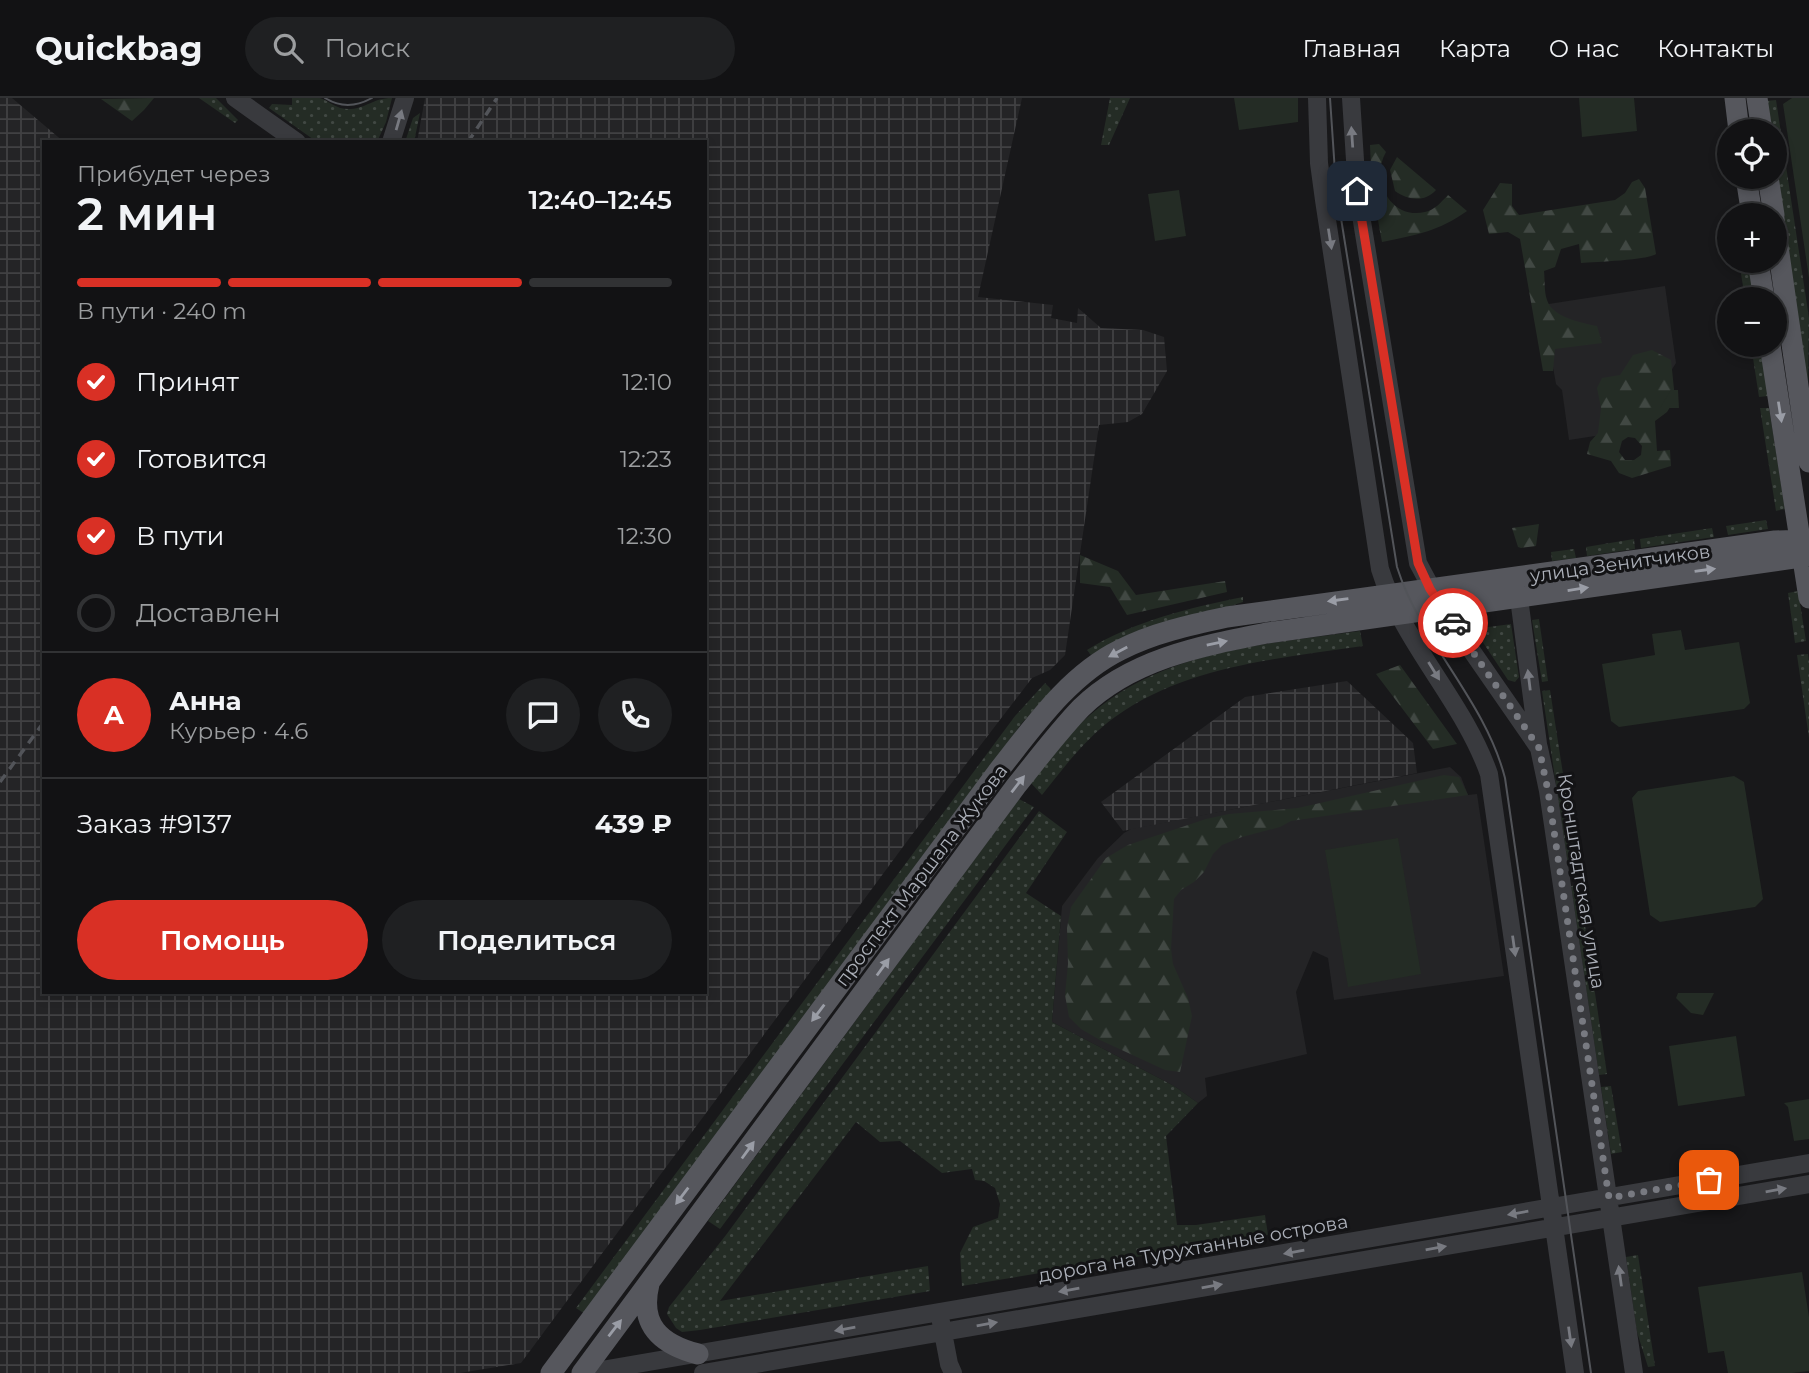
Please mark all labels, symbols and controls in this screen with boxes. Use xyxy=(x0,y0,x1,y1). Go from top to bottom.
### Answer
search box xyxy=(245,17,735,80)
text: Quickbag xyxy=(35,28,203,68)
icon: search xyxy=(269,29,307,67)
text: Поиск xyxy=(325,32,410,64)
text: Главная xyxy=(1303,34,1401,63)
text: Карта xyxy=(1439,34,1511,63)
text: О нас xyxy=(1549,34,1619,63)
text: Контакты xyxy=(1657,34,1774,63)
one-way arrow xyxy=(394,109,405,131)
map controls xyxy=(1717,119,1787,357)
button: locate xyxy=(1717,119,1787,189)
one-way arrow xyxy=(1346,126,1357,148)
text: Прибудет через xyxy=(77,160,271,188)
pin xyxy=(1327,161,1387,221)
icon: home xyxy=(1338,172,1376,210)
text: 12:40–12:45 xyxy=(529,184,672,216)
text: 2 мин xyxy=(77,185,217,242)
button: + xyxy=(1717,203,1787,273)
one-way arrow xyxy=(1325,228,1336,250)
button: − xyxy=(1717,287,1787,357)
text: В пути · 240 m xyxy=(77,297,247,325)
icon: check xyxy=(77,363,115,401)
text: Принят xyxy=(136,366,239,398)
text: 12:10 xyxy=(622,368,672,396)
one-way arrow xyxy=(1775,401,1786,423)
icon: check xyxy=(77,440,115,478)
text: Готовится xyxy=(136,443,267,475)
text: 12:23 xyxy=(620,445,672,473)
icon: check xyxy=(77,517,115,555)
text: В пути xyxy=(136,520,225,552)
text: 12:30 xyxy=(618,522,672,550)
street label: улица Зенитчиков xyxy=(1528,539,1712,588)
one-way arrow xyxy=(1694,565,1716,576)
one-way arrow xyxy=(1567,583,1589,594)
courier xyxy=(1418,588,1488,658)
one-way arrow xyxy=(1327,595,1349,606)
text: Доставлен xyxy=(136,597,281,629)
icon: car xyxy=(1434,604,1472,642)
one-way arrow xyxy=(1206,637,1228,648)
one-way arrow xyxy=(1108,646,1128,657)
one-way arrow xyxy=(1428,661,1441,681)
one-way arrow xyxy=(1524,669,1535,691)
button: chat xyxy=(506,678,580,752)
button: phone xyxy=(598,678,672,752)
text: Анна xyxy=(169,685,242,717)
text: А xyxy=(104,699,124,731)
text: Курьер · 4.6 xyxy=(169,717,308,745)
street label: проспект Маршала Жукова xyxy=(830,760,1012,991)
street label: Кронштадтская улица xyxy=(1553,772,1610,991)
one-way arrow xyxy=(1011,776,1026,794)
text: Заказ #9137 xyxy=(77,808,232,840)
text: 439 ₽ xyxy=(595,808,672,840)
button: Помощь xyxy=(77,900,368,980)
button: Поделиться xyxy=(382,900,672,980)
one-way arrow xyxy=(1509,935,1520,957)
one-way arrow xyxy=(876,958,890,976)
one-way arrow xyxy=(811,1004,825,1022)
one-way arrow xyxy=(740,1141,754,1159)
pin xyxy=(1679,1150,1739,1210)
icon: bag xyxy=(1690,1161,1728,1199)
one-way arrow xyxy=(1765,1184,1787,1195)
one-way arrow xyxy=(676,1187,690,1205)
one-way arrow xyxy=(1507,1208,1529,1219)
street label: дорога на Турухтанные острова xyxy=(1036,1210,1350,1287)
one-way arrow xyxy=(1425,1242,1447,1253)
one-way arrow xyxy=(1282,1247,1304,1258)
one-way arrow xyxy=(1614,1265,1625,1287)
one-way arrow xyxy=(1201,1280,1223,1291)
one-way arrow xyxy=(1058,1285,1080,1296)
one-way arrow xyxy=(608,1319,622,1337)
one-way arrow xyxy=(976,1319,998,1330)
one-way arrow xyxy=(834,1324,856,1335)
one-way arrow xyxy=(1564,1326,1575,1348)

